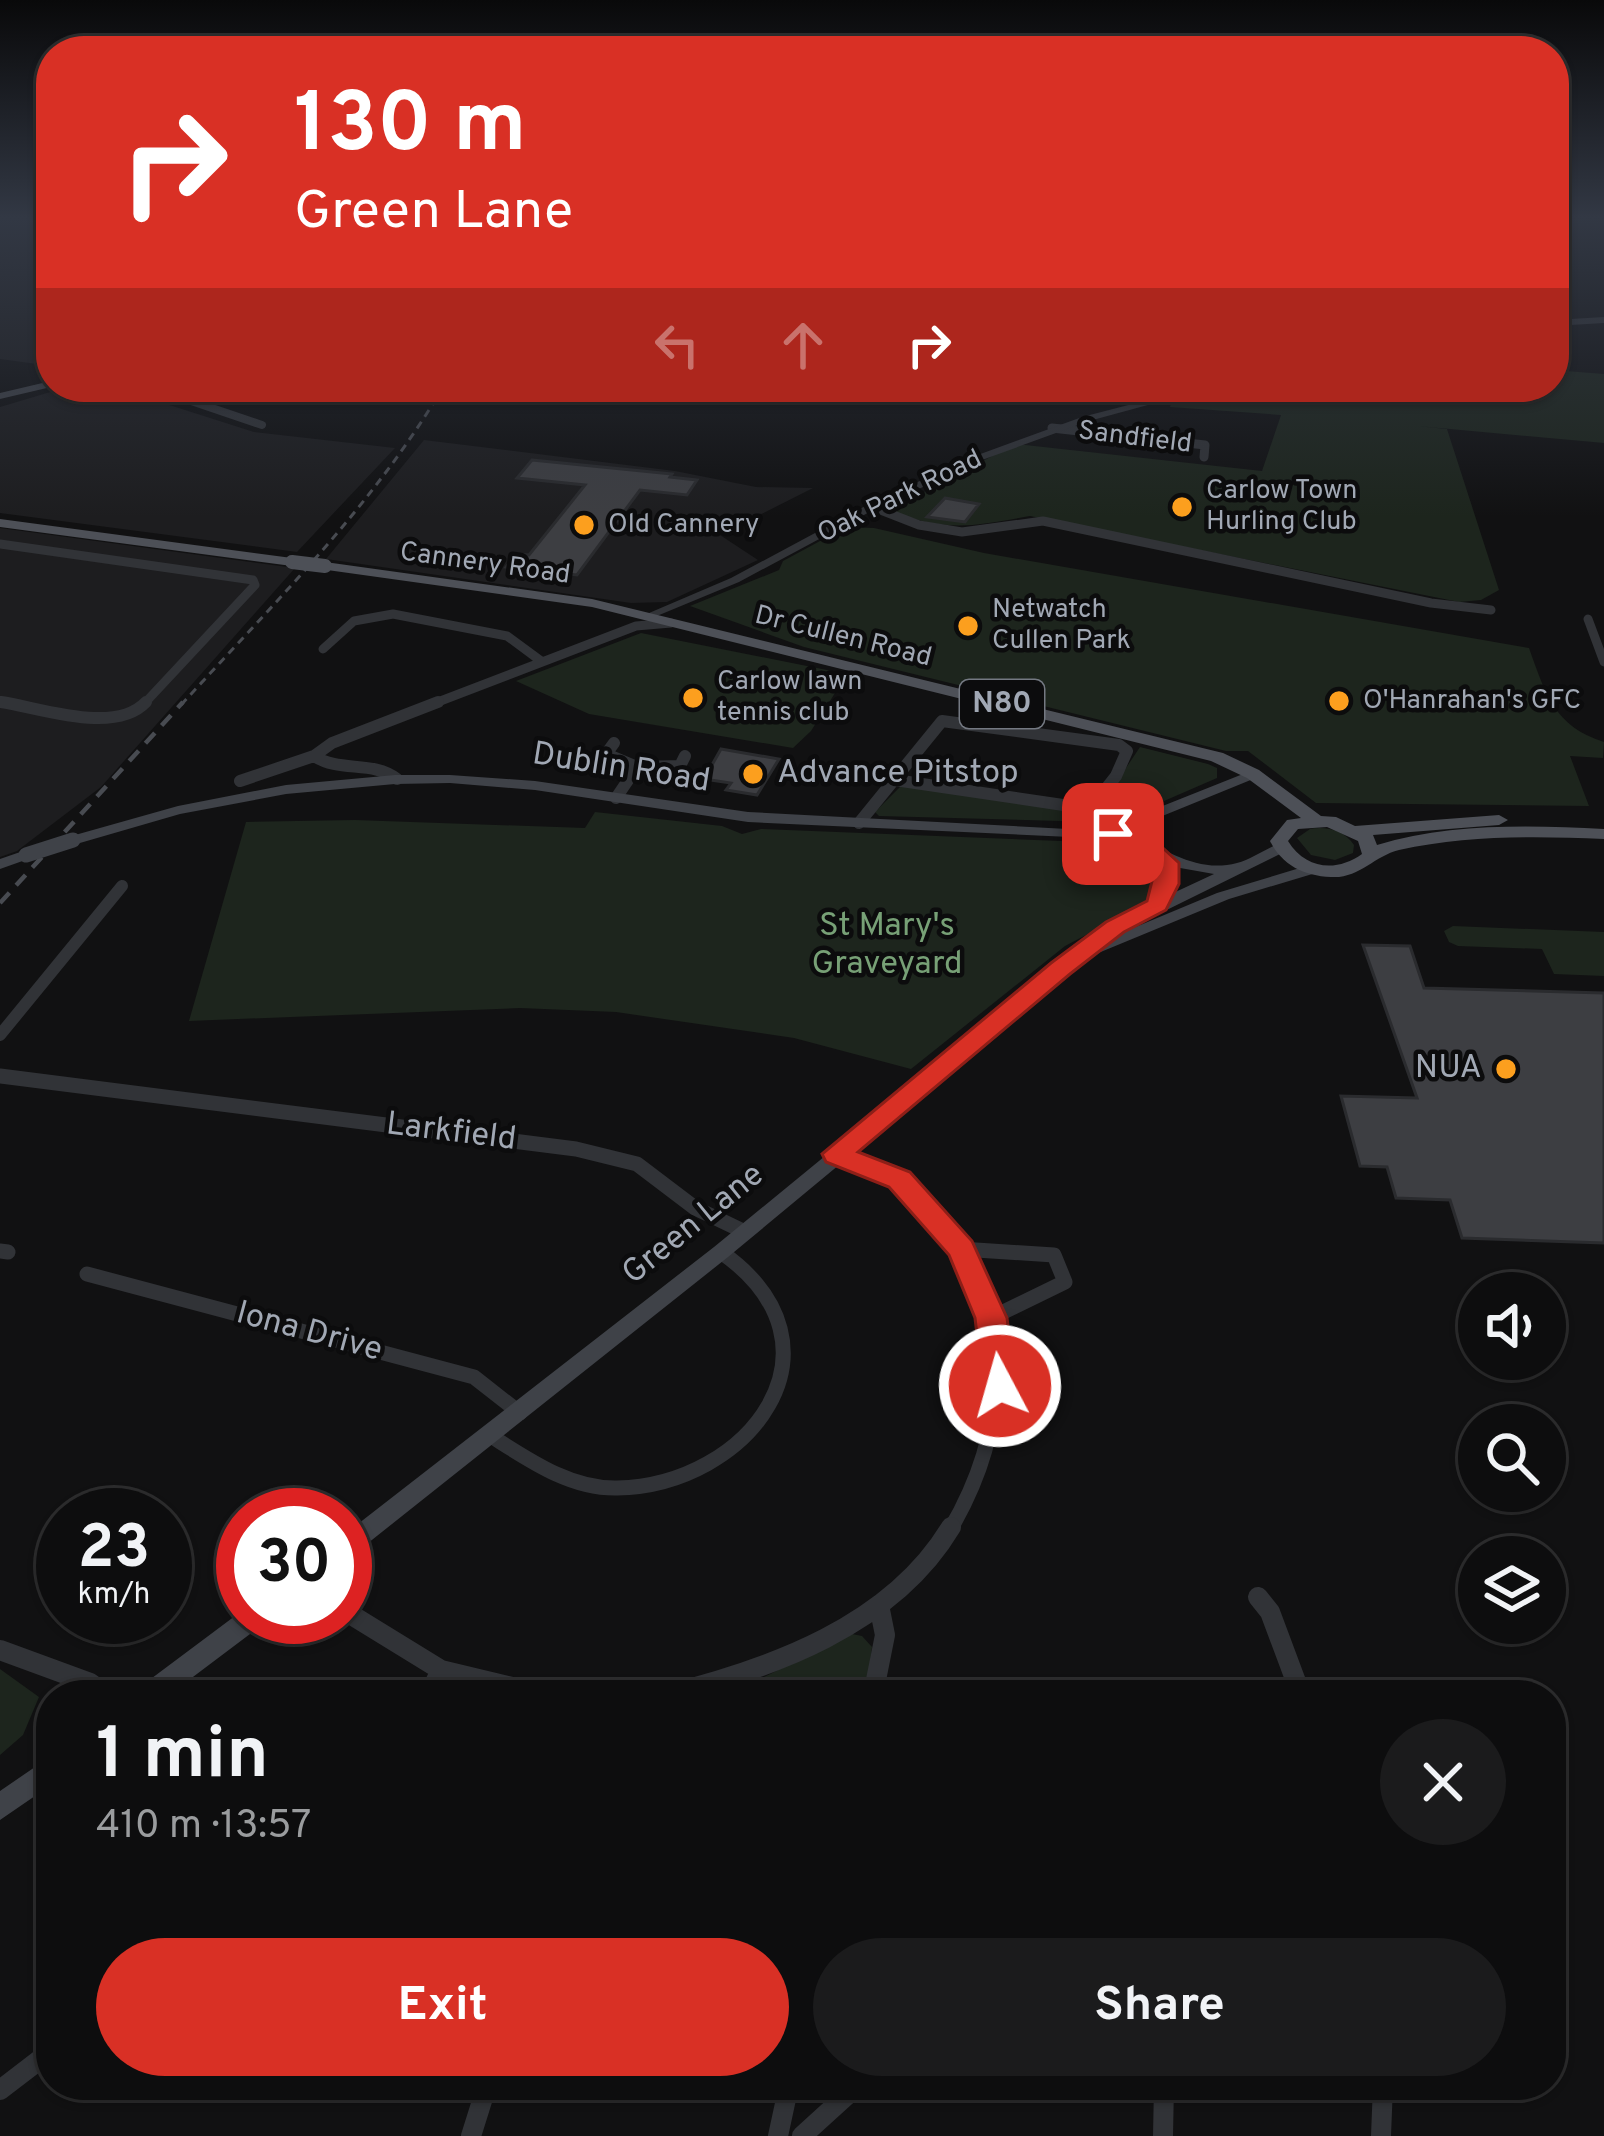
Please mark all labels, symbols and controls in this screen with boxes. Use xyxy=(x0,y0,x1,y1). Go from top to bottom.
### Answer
text: 130 m xyxy=(294,75,526,181)
icon: right xyxy=(96,84,252,240)
text: Green Lane xyxy=(294,179,573,248)
icon: left xyxy=(644,312,710,378)
icon: ahead xyxy=(770,312,836,378)
icon: right xyxy=(896,312,962,378)
street label: Sandfield xyxy=(1076,414,1194,462)
street label: Oak Park Road xyxy=(812,443,988,551)
place label: Carlow Town Hurling Club xyxy=(1206,474,1357,539)
marker: Carlow Town Hurling Club xyxy=(1169,494,1195,520)
place label: Old Cannery xyxy=(608,508,759,542)
marker: Old Cannery xyxy=(571,512,597,538)
street label: Cannery Road xyxy=(398,535,572,593)
place label: Netwatch Cullen Park xyxy=(992,593,1131,658)
street label: Dr Cullen Road xyxy=(751,599,935,675)
marker: Netwatch Cullen Park xyxy=(955,613,981,639)
place label: Carlow lawn tennis club xyxy=(717,665,862,730)
road number: N80 xyxy=(960,680,1044,728)
place label: O'Hanrahan's GFC xyxy=(1363,684,1581,718)
marker: Carlow lawn tennis club xyxy=(680,685,706,711)
marker: O'Hanrahan's GFC xyxy=(1326,688,1352,714)
street label: Dublin Road xyxy=(529,734,713,804)
place label: Advance Pitstop xyxy=(777,753,1019,795)
marker: Advance Pitstop xyxy=(740,761,766,787)
pin xyxy=(1062,783,1164,885)
icon: arrive xyxy=(1080,801,1146,867)
park label: St Mary's Graveyard xyxy=(811,906,963,986)
place label: NUA xyxy=(1415,1048,1482,1090)
marker: NUA xyxy=(1493,1056,1519,1082)
street label: Larkfield xyxy=(384,1104,518,1162)
street label: Green Lane xyxy=(615,1155,773,1295)
map controls xyxy=(1458,1272,1566,1644)
button: sound xyxy=(1458,1272,1566,1380)
street label: Iona Drive xyxy=(231,1293,387,1373)
position arrow xyxy=(937,1323,1063,1449)
button: search xyxy=(1458,1404,1566,1512)
speed limit sign: 30 xyxy=(216,1488,372,1644)
text: 23 xyxy=(78,1513,150,1589)
button: layers xyxy=(1458,1536,1566,1644)
text: km/h xyxy=(78,1577,150,1614)
text: 1 min xyxy=(96,1712,269,1804)
button: close xyxy=(1380,1719,1506,1845)
text: 410 m · 13:57 xyxy=(96,1803,311,1852)
button: Exit xyxy=(96,1938,789,2076)
button: Share xyxy=(813,1938,1506,2076)

